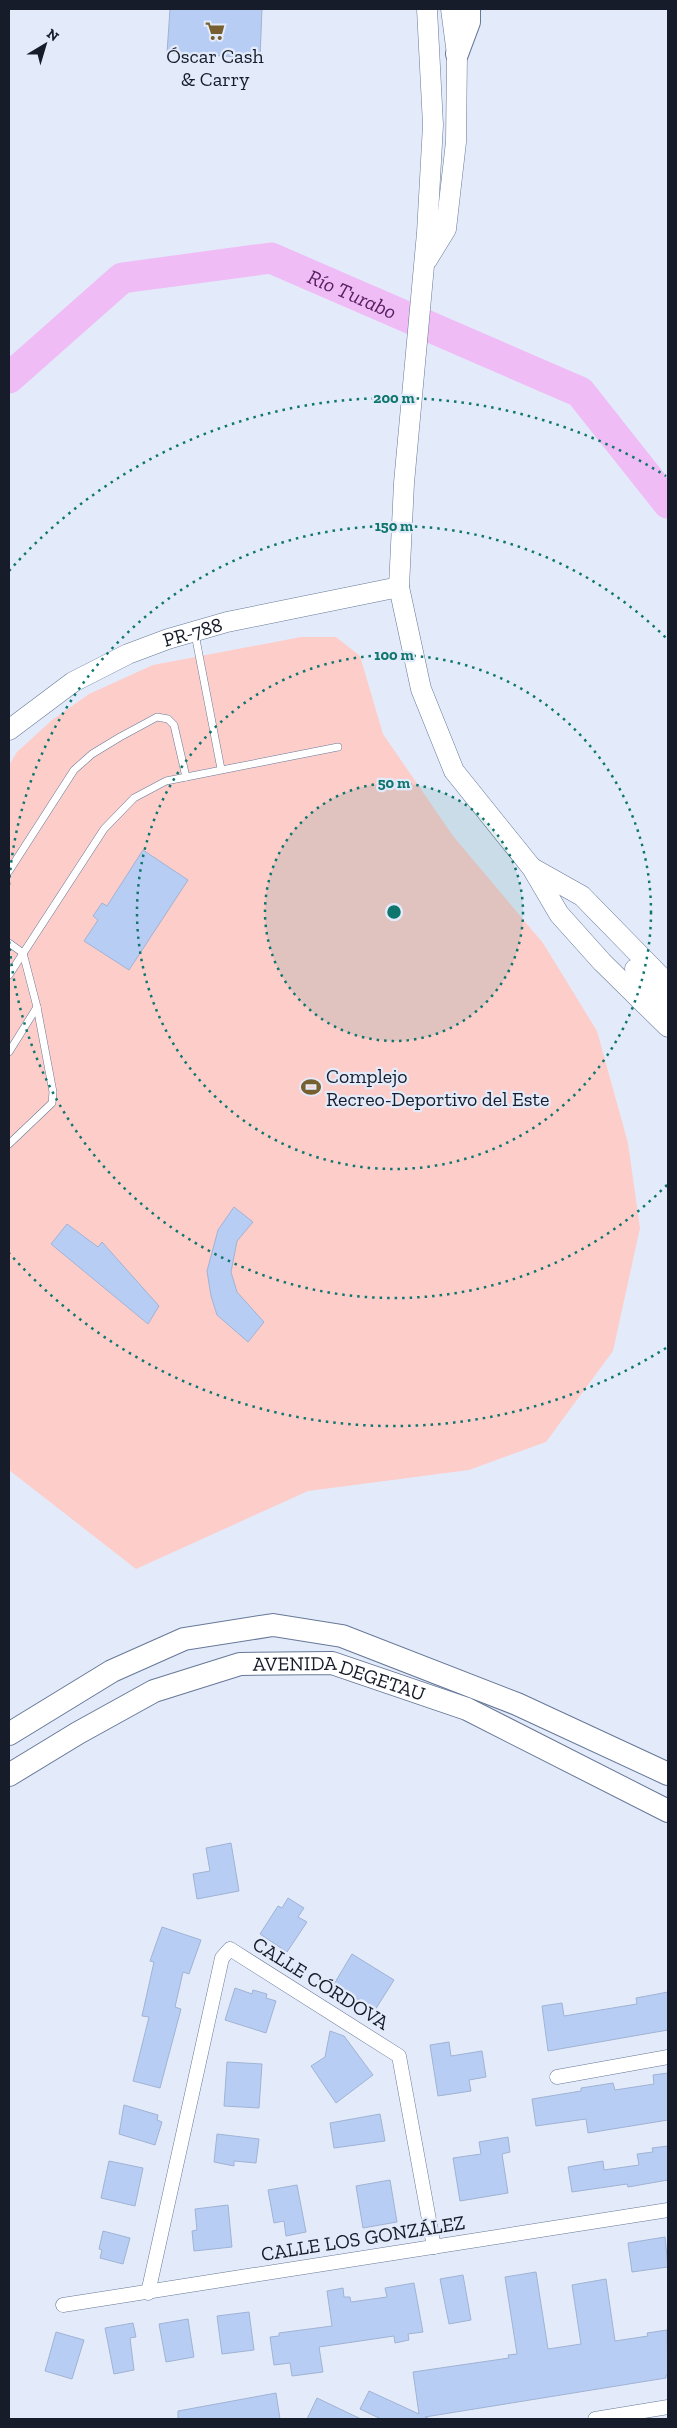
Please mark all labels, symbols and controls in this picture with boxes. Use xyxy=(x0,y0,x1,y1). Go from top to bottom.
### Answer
north arrow xyxy=(20,20,70,70)
supermarket icon: Óscar Cash & Carry xyxy=(204,20,226,42)
text: N xyxy=(43,25,62,45)
place label: Óscar Cash & Carry xyxy=(166,44,264,91)
water label: Río Turabo xyxy=(304,263,401,324)
text: 200 m xyxy=(373,389,415,407)
text: 150 m xyxy=(375,517,413,535)
street label: PR-788 xyxy=(160,612,225,652)
text: 100 m xyxy=(374,646,414,664)
text: 50 m xyxy=(378,774,410,792)
centre of rings xyxy=(385,903,403,921)
place label: Complejo Recreo-Deportivo del Este xyxy=(326,1064,549,1111)
sports icon: Complejo Recreo-Deportivo del Este xyxy=(300,1076,322,1098)
street label: AVENIDA DEGETAU xyxy=(253,1651,428,1706)
street label: CALLE CÓRDOVA xyxy=(248,1931,394,2035)
street label: CALLE LOS GONZÁLEZ xyxy=(259,2210,467,2266)

